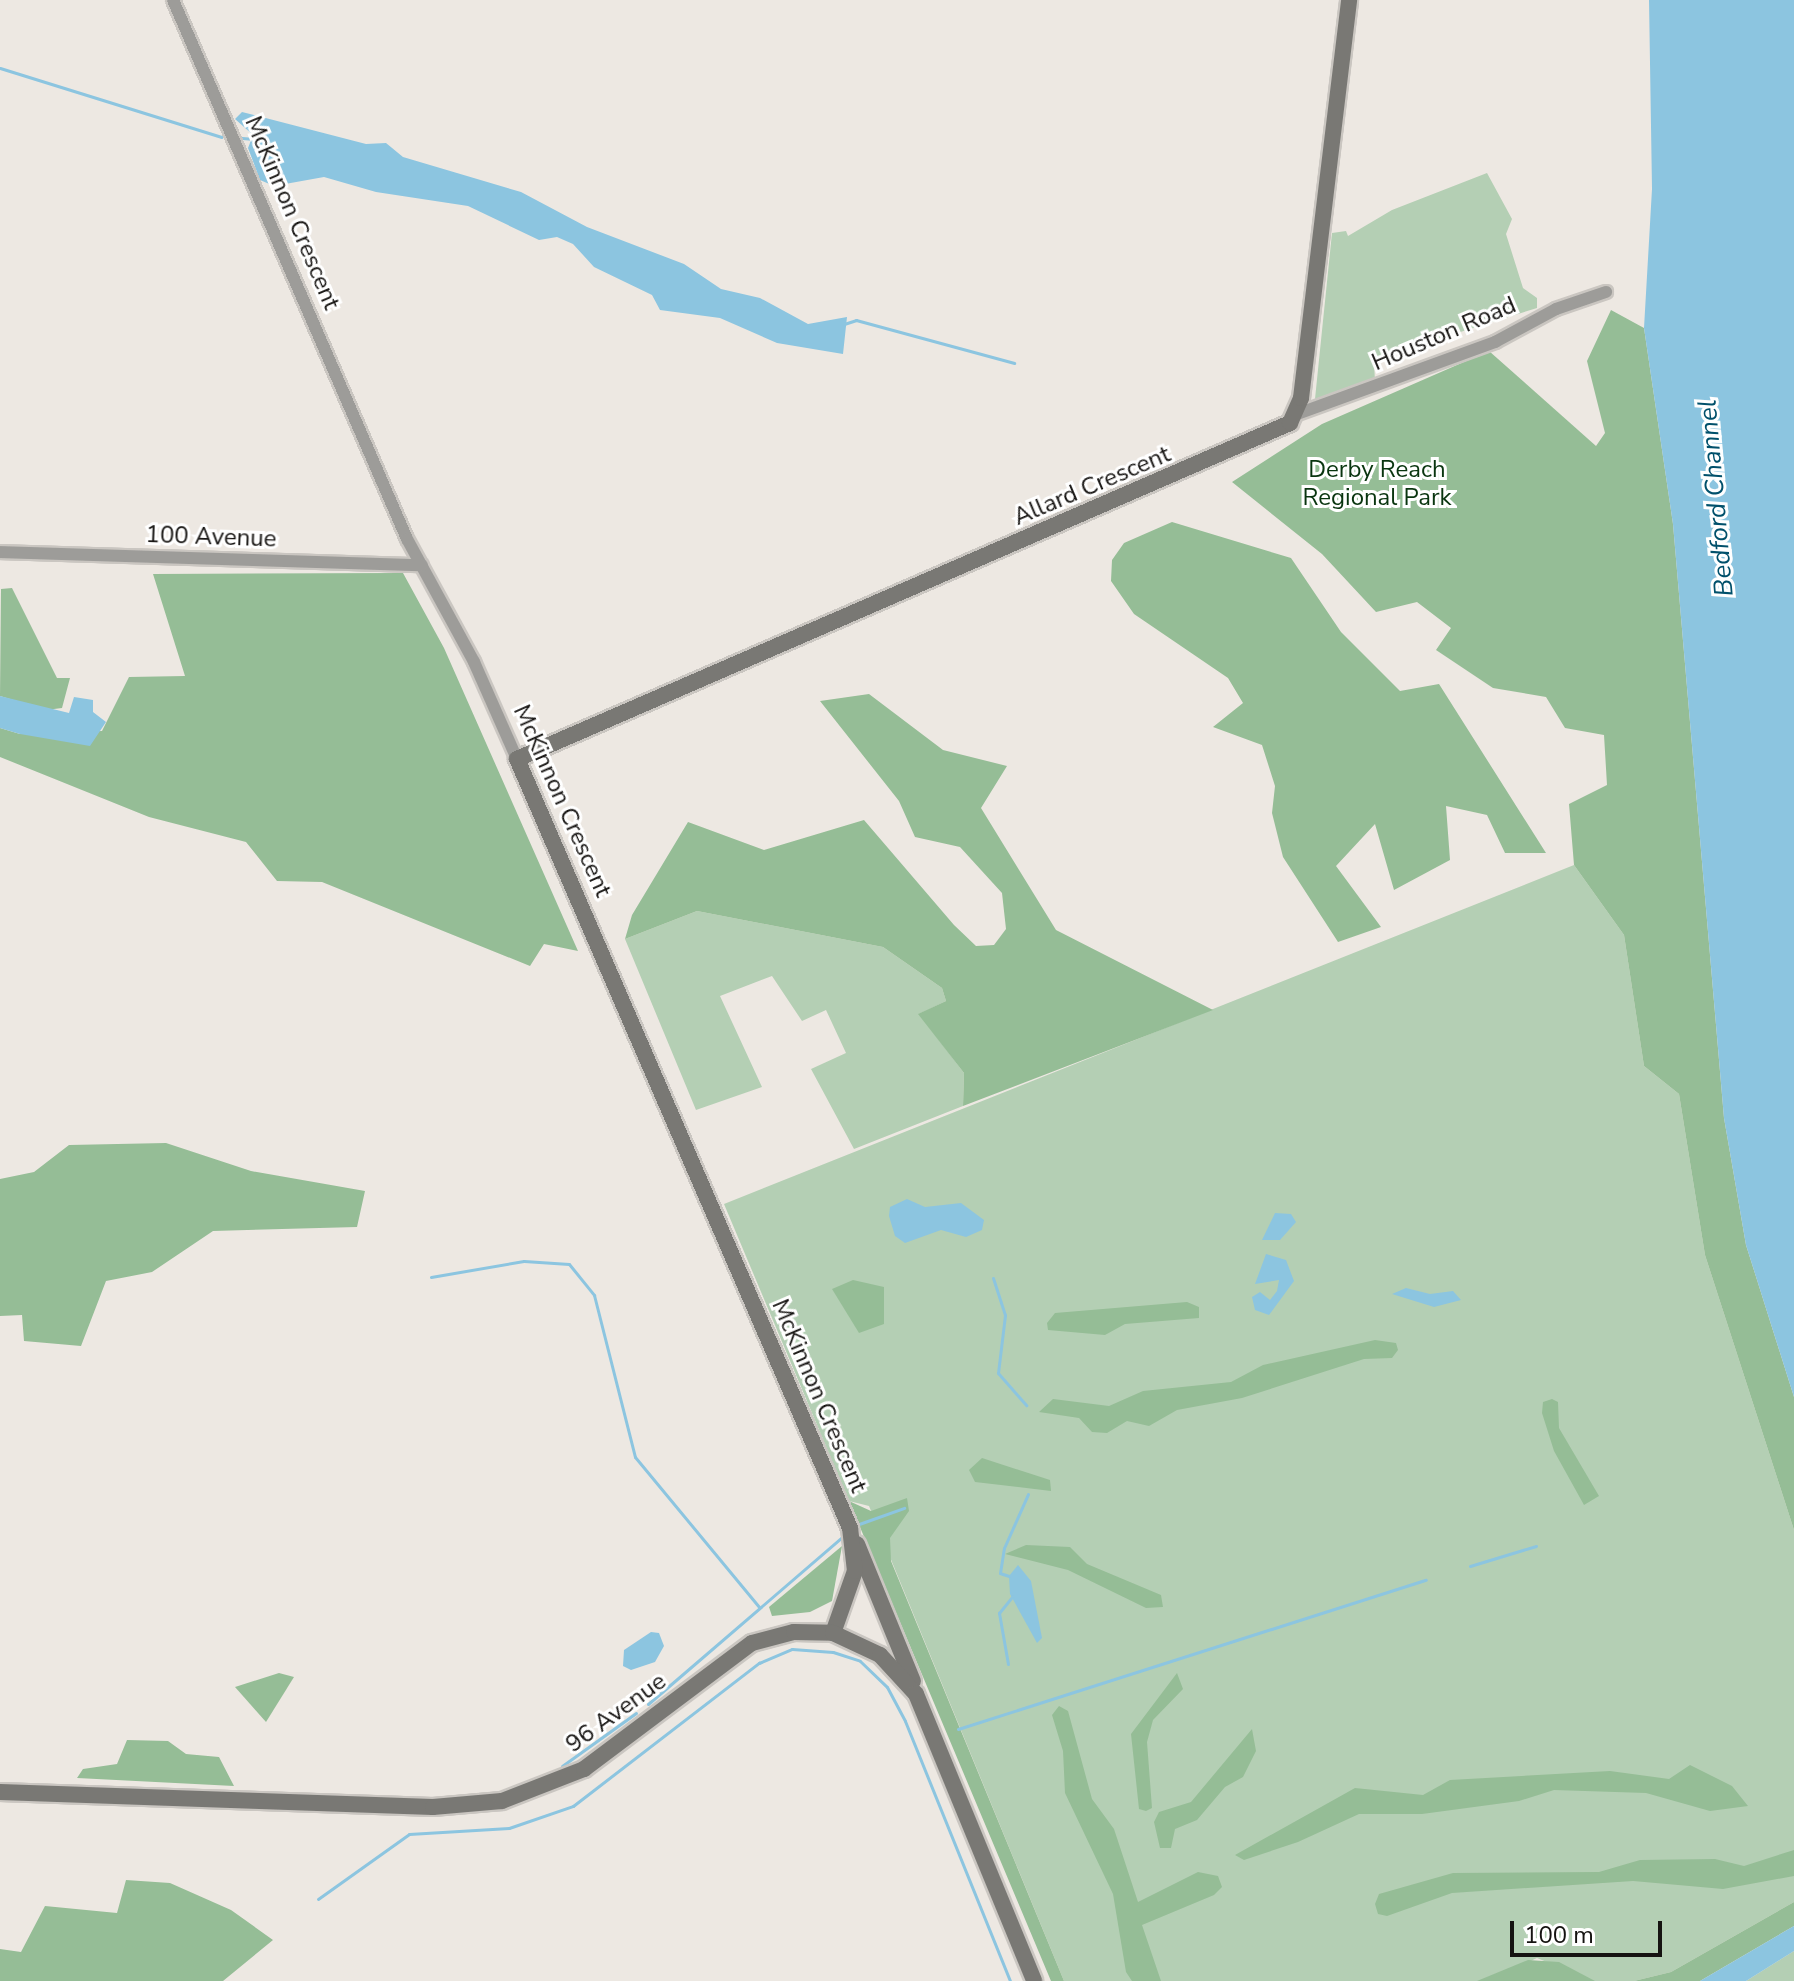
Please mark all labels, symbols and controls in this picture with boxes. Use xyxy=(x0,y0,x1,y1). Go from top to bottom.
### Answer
street label: McKinnon Crescent xyxy=(238,112,346,314)
street label: Houston Road xyxy=(1368,291,1520,377)
water label: Bedford Channel xyxy=(1692,398,1740,598)
street label: Allard Crescent xyxy=(1009,440,1175,532)
park label: Derby Reach Regional Park xyxy=(1302,456,1452,512)
street label: 100 Avenue xyxy=(145,520,277,554)
street label: McKinnon Crescent xyxy=(507,701,617,901)
street label: McKinnon Crescent xyxy=(765,1295,873,1497)
street label: 96 Avenue xyxy=(560,1667,672,1759)
scale bar xyxy=(1514,1905,1666,1955)
text: 100 m xyxy=(1524,1919,1594,1951)

